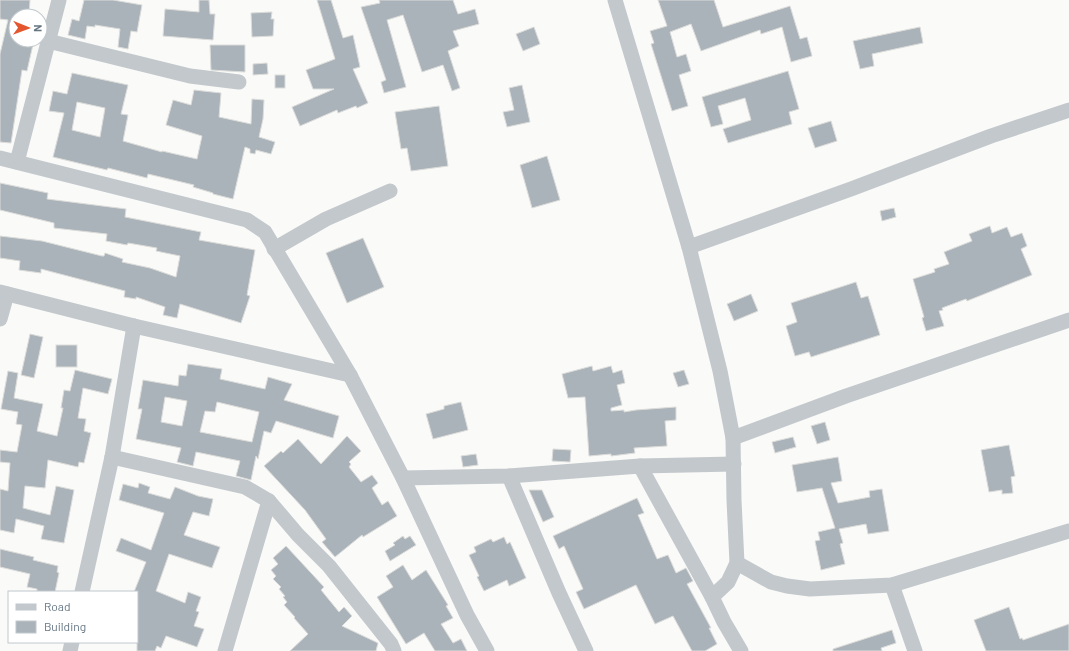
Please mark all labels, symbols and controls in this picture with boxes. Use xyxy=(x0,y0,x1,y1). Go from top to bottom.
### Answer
north arrow xyxy=(8,8,48,48)
text: N xyxy=(32,24,45,32)
legend xyxy=(8,591,138,643)
text: Road xyxy=(44,599,71,613)
text: Building xyxy=(44,619,86,633)

